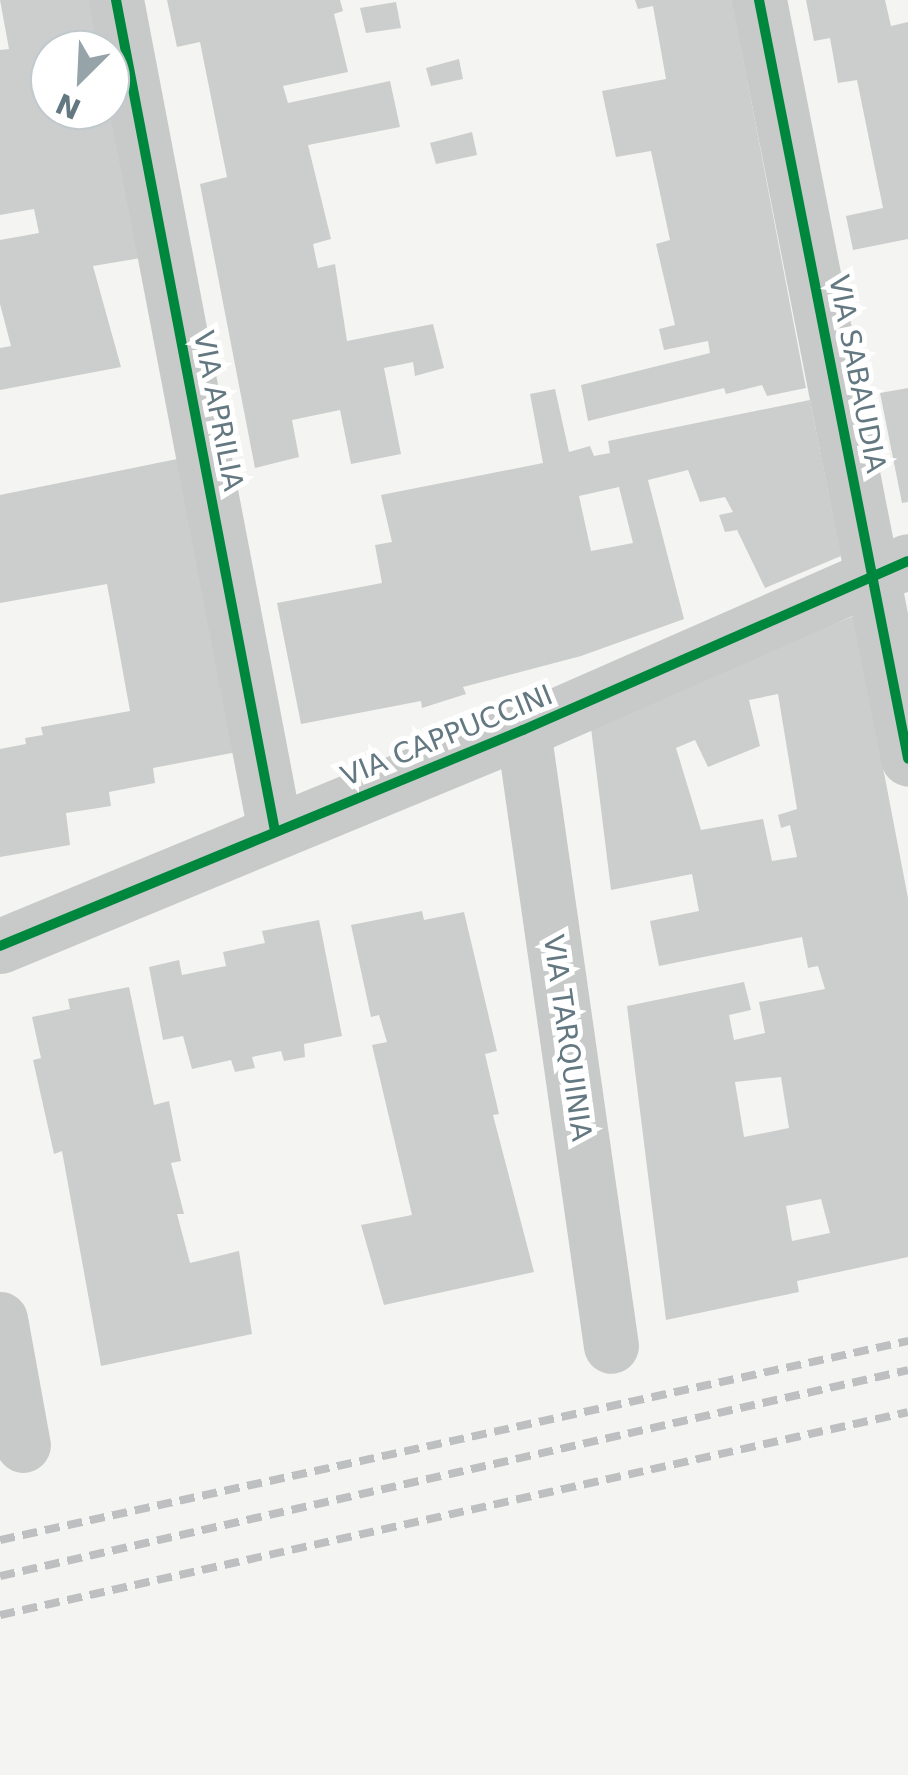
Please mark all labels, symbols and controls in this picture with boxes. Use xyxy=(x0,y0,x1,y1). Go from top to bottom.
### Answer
north arrow xyxy=(30,30,130,130)
text: N xyxy=(51,86,86,126)
street label: VIA SABAUDIA xyxy=(821,272,893,476)
street label: VIA APRILIA xyxy=(186,328,250,494)
street label: VIA CAPPUCCINI xyxy=(336,678,558,794)
street label: VIA TARQUINIA xyxy=(536,933,598,1143)

